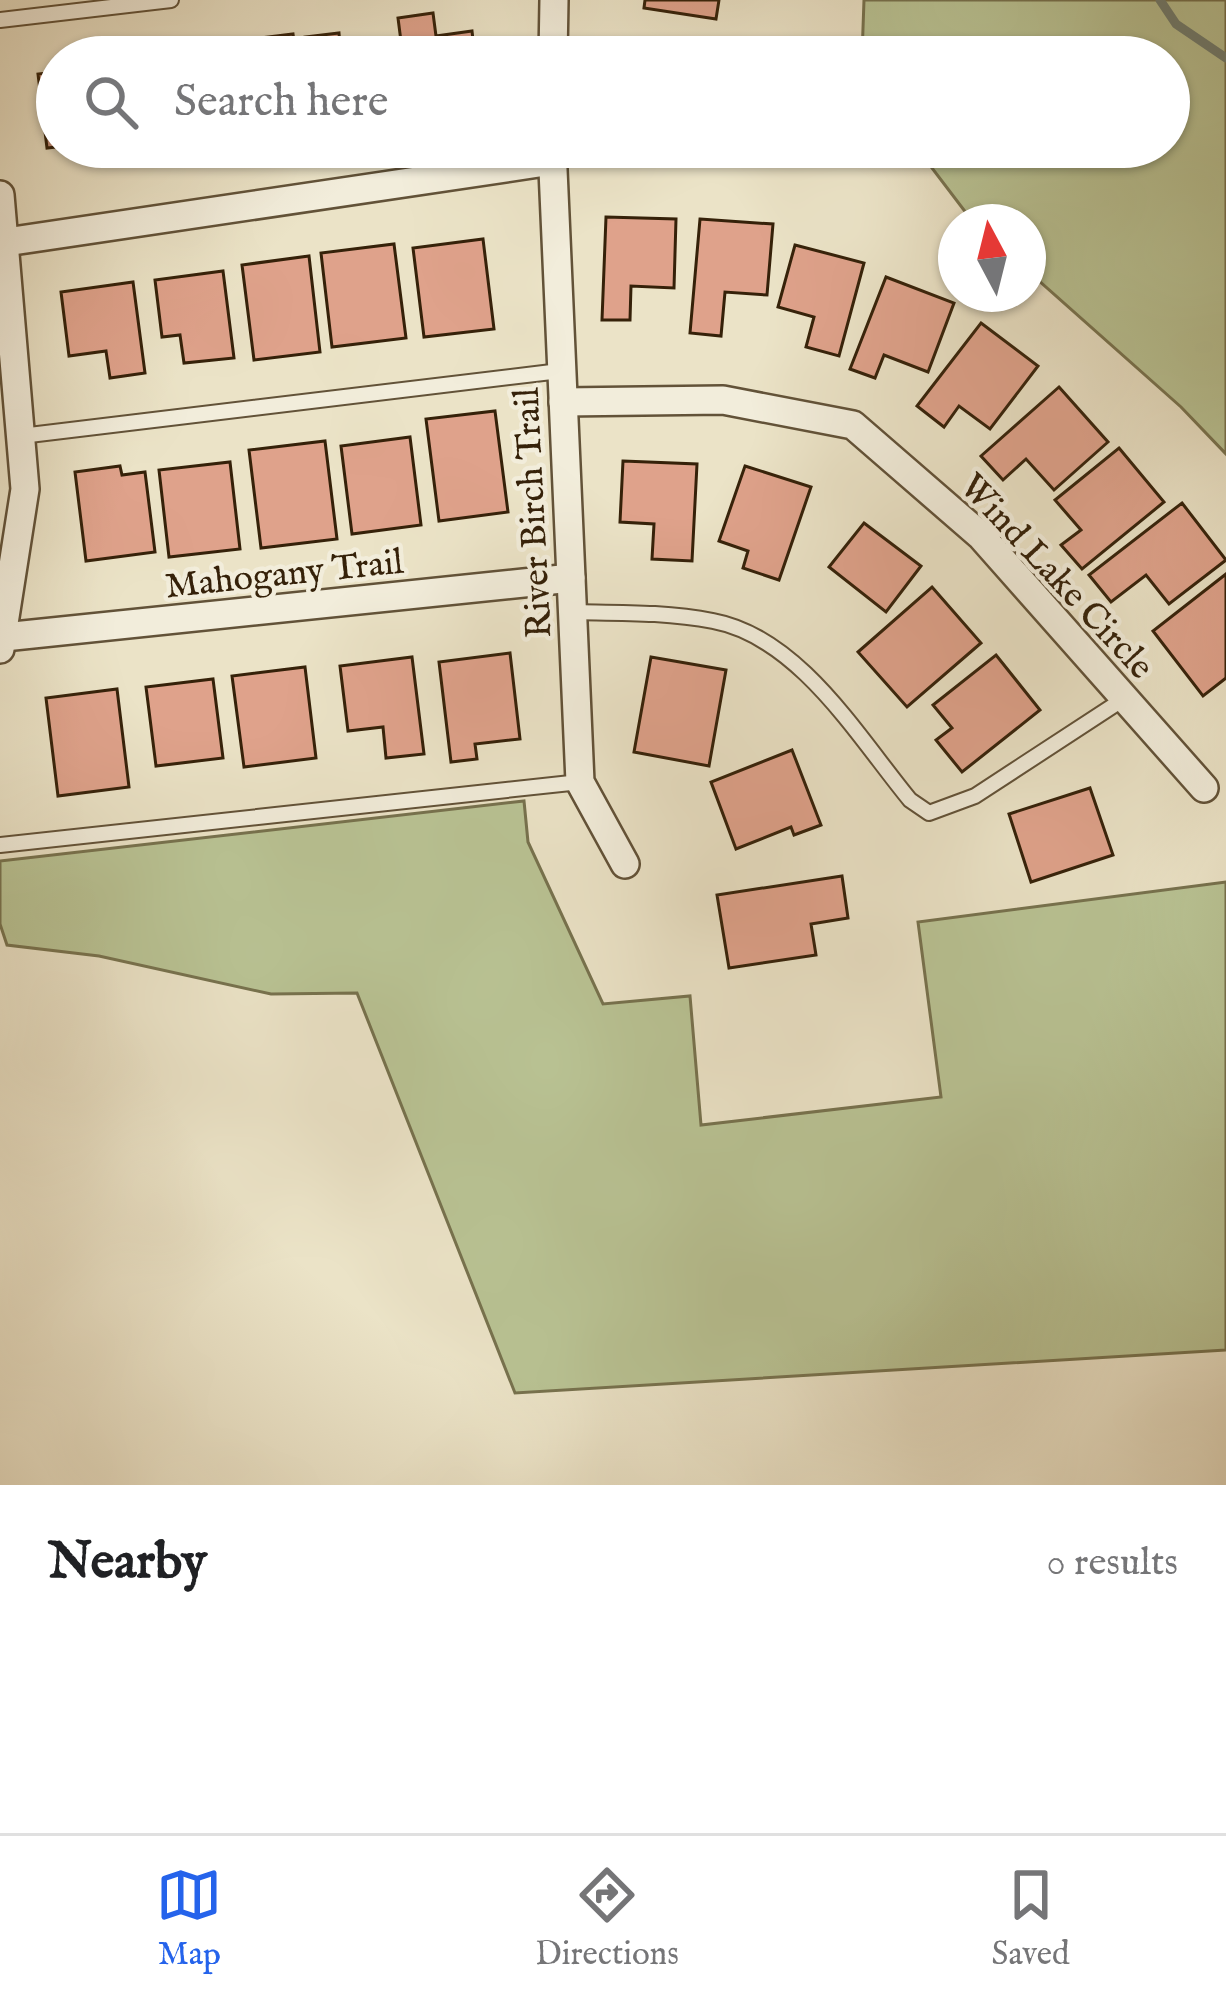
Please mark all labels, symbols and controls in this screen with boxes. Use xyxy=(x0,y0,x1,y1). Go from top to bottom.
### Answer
search box xyxy=(36,36,1190,168)
icon: search xyxy=(78,69,144,135)
text: Search here xyxy=(174,74,388,131)
north arrow xyxy=(938,204,1046,312)
street label: River Birch Trail xyxy=(504,386,564,639)
street label: Wind Lake Circle xyxy=(949,465,1163,690)
street label: Mahogany Trail xyxy=(163,540,406,610)
text: Nearby xyxy=(48,1531,207,1596)
text: 0 results xyxy=(1046,1539,1178,1588)
tab: Map xyxy=(156,1862,222,1976)
tab: Directions xyxy=(535,1862,679,1976)
tab: Saved xyxy=(992,1862,1070,1976)

